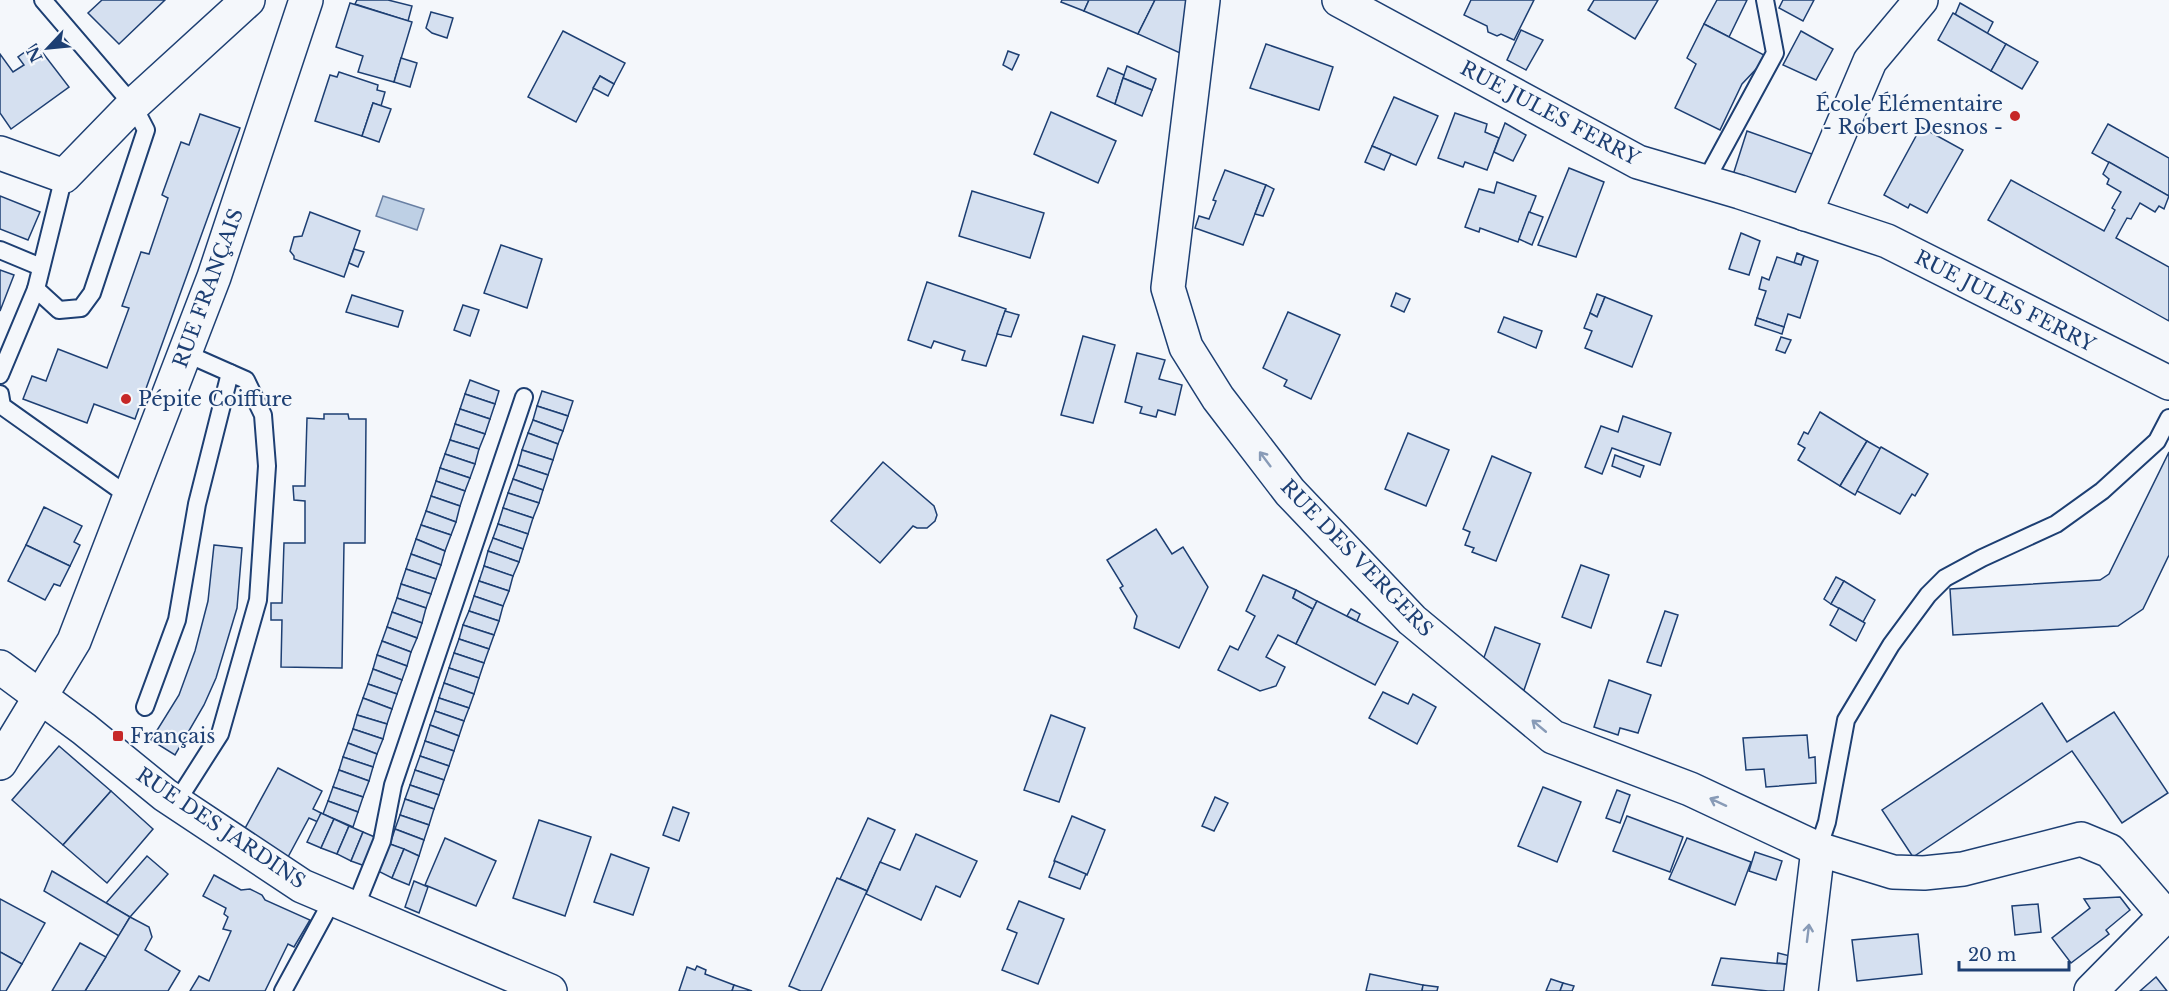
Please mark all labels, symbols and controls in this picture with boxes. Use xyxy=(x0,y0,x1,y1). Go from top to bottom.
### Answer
north arrow xyxy=(18,18,78,78)
text: N xyxy=(22,43,47,66)
street label: RUE JULES FERRY xyxy=(1456,56,1644,170)
place label: École Élémentaire - Robert Desnos - xyxy=(1816,91,2003,139)
marker: École Élémentaire - Robert Desnos - xyxy=(2008,109,2022,123)
street label: RUE FRANÇAIS xyxy=(168,205,248,371)
street label: RUE JULES FERRY xyxy=(1911,245,2099,357)
place label: Pépite Coiffure xyxy=(138,387,292,411)
marker: Pépite Coiffure xyxy=(119,392,133,406)
one-way arrow xyxy=(1258,451,1271,467)
street label: RUE DES VERGERS xyxy=(1276,475,1438,641)
one-way arrow xyxy=(1532,719,1547,733)
place label: Français xyxy=(130,724,215,748)
marker: Français xyxy=(111,729,125,743)
street label: RUE DES JARDINS xyxy=(132,762,310,894)
one-way arrow xyxy=(1709,796,1727,808)
one-way arrow xyxy=(1803,923,1814,943)
scale bar xyxy=(1959,934,2068,972)
text: 20 m xyxy=(1968,944,2016,966)

